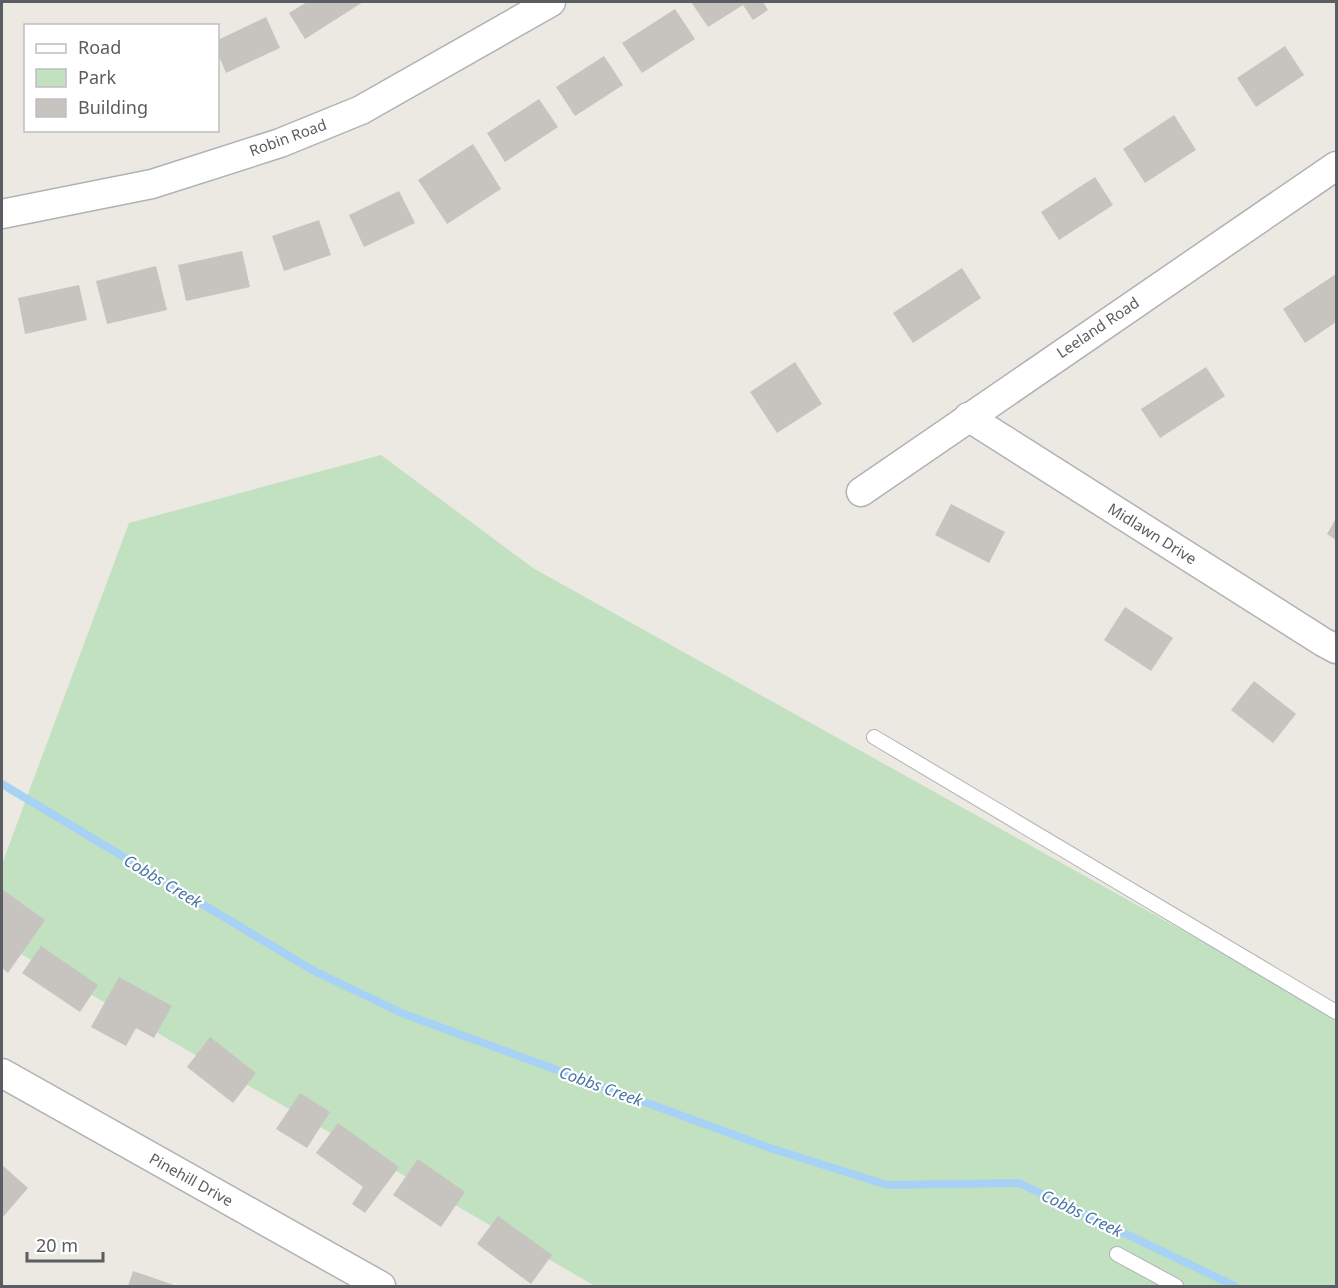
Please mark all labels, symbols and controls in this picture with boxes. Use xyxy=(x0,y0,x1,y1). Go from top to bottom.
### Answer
legend xyxy=(24,24,219,132)
text: Road xyxy=(78,35,121,59)
text: Park xyxy=(78,65,116,89)
text: Building xyxy=(78,95,148,119)
street label: Robin Road xyxy=(246,114,329,160)
street label: Leeland Road xyxy=(1052,292,1143,362)
street label: Midlawn Drive xyxy=(1104,498,1201,568)
water label: Cobbs Creek xyxy=(120,849,207,913)
water label: Cobbs Creek xyxy=(556,1061,647,1112)
street label: Pinehill Drive xyxy=(146,1148,237,1210)
water label: Cobbs Creek xyxy=(1038,1184,1127,1242)
scale bar xyxy=(27,1225,104,1263)
text: 20 m xyxy=(36,1233,78,1257)

